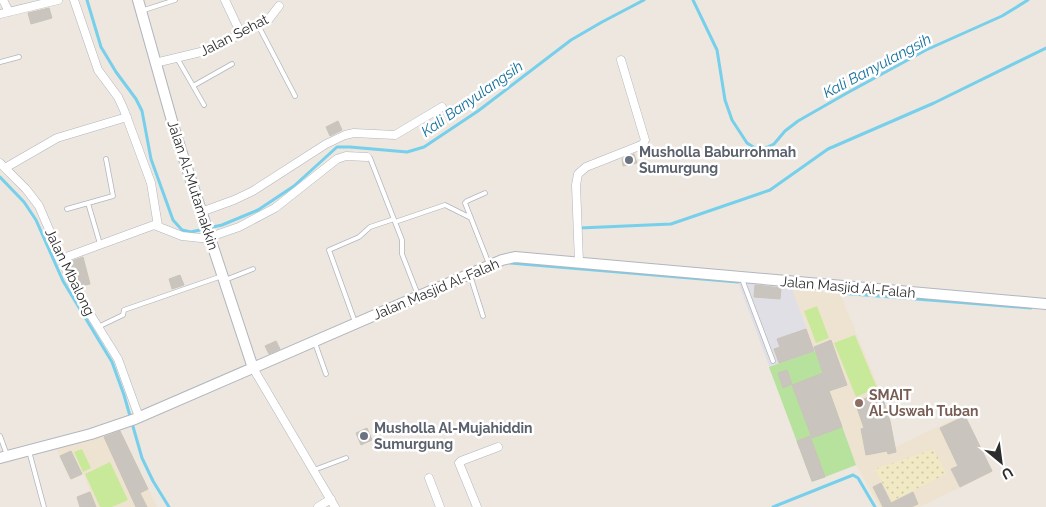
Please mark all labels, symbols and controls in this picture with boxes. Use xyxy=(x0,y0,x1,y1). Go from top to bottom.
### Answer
street label: Jalan Sehat xyxy=(197,11,271,59)
water label: Kali Banyulangsih xyxy=(820,30,934,102)
water label: Kali Banyulangsih xyxy=(418,57,526,141)
street label: Jalan Al-Mutamakkin xyxy=(164,118,222,252)
place label: Musholla Baburrohmah Sumurgung xyxy=(639,144,796,176)
marker: Musholla Baburrohmah Sumurgung xyxy=(623,154,635,166)
street label: Jalan Mbalong xyxy=(42,226,98,318)
street label: Jalan Masjid Al-Falah xyxy=(370,255,502,323)
street label: Jalan Masjid Al-Falah xyxy=(780,273,916,301)
place label: SMAIT Al-Uswah Tuban xyxy=(869,387,978,419)
marker: SMAIT Al-Uswah Tuban xyxy=(853,397,865,409)
place label: Musholla Al-Mujahiddin Sumurgung xyxy=(374,420,533,452)
marker: Musholla Al-Mujahiddin Sumurgung xyxy=(358,430,370,442)
north arrow xyxy=(976,437,1026,487)
text: U xyxy=(999,464,1016,483)

